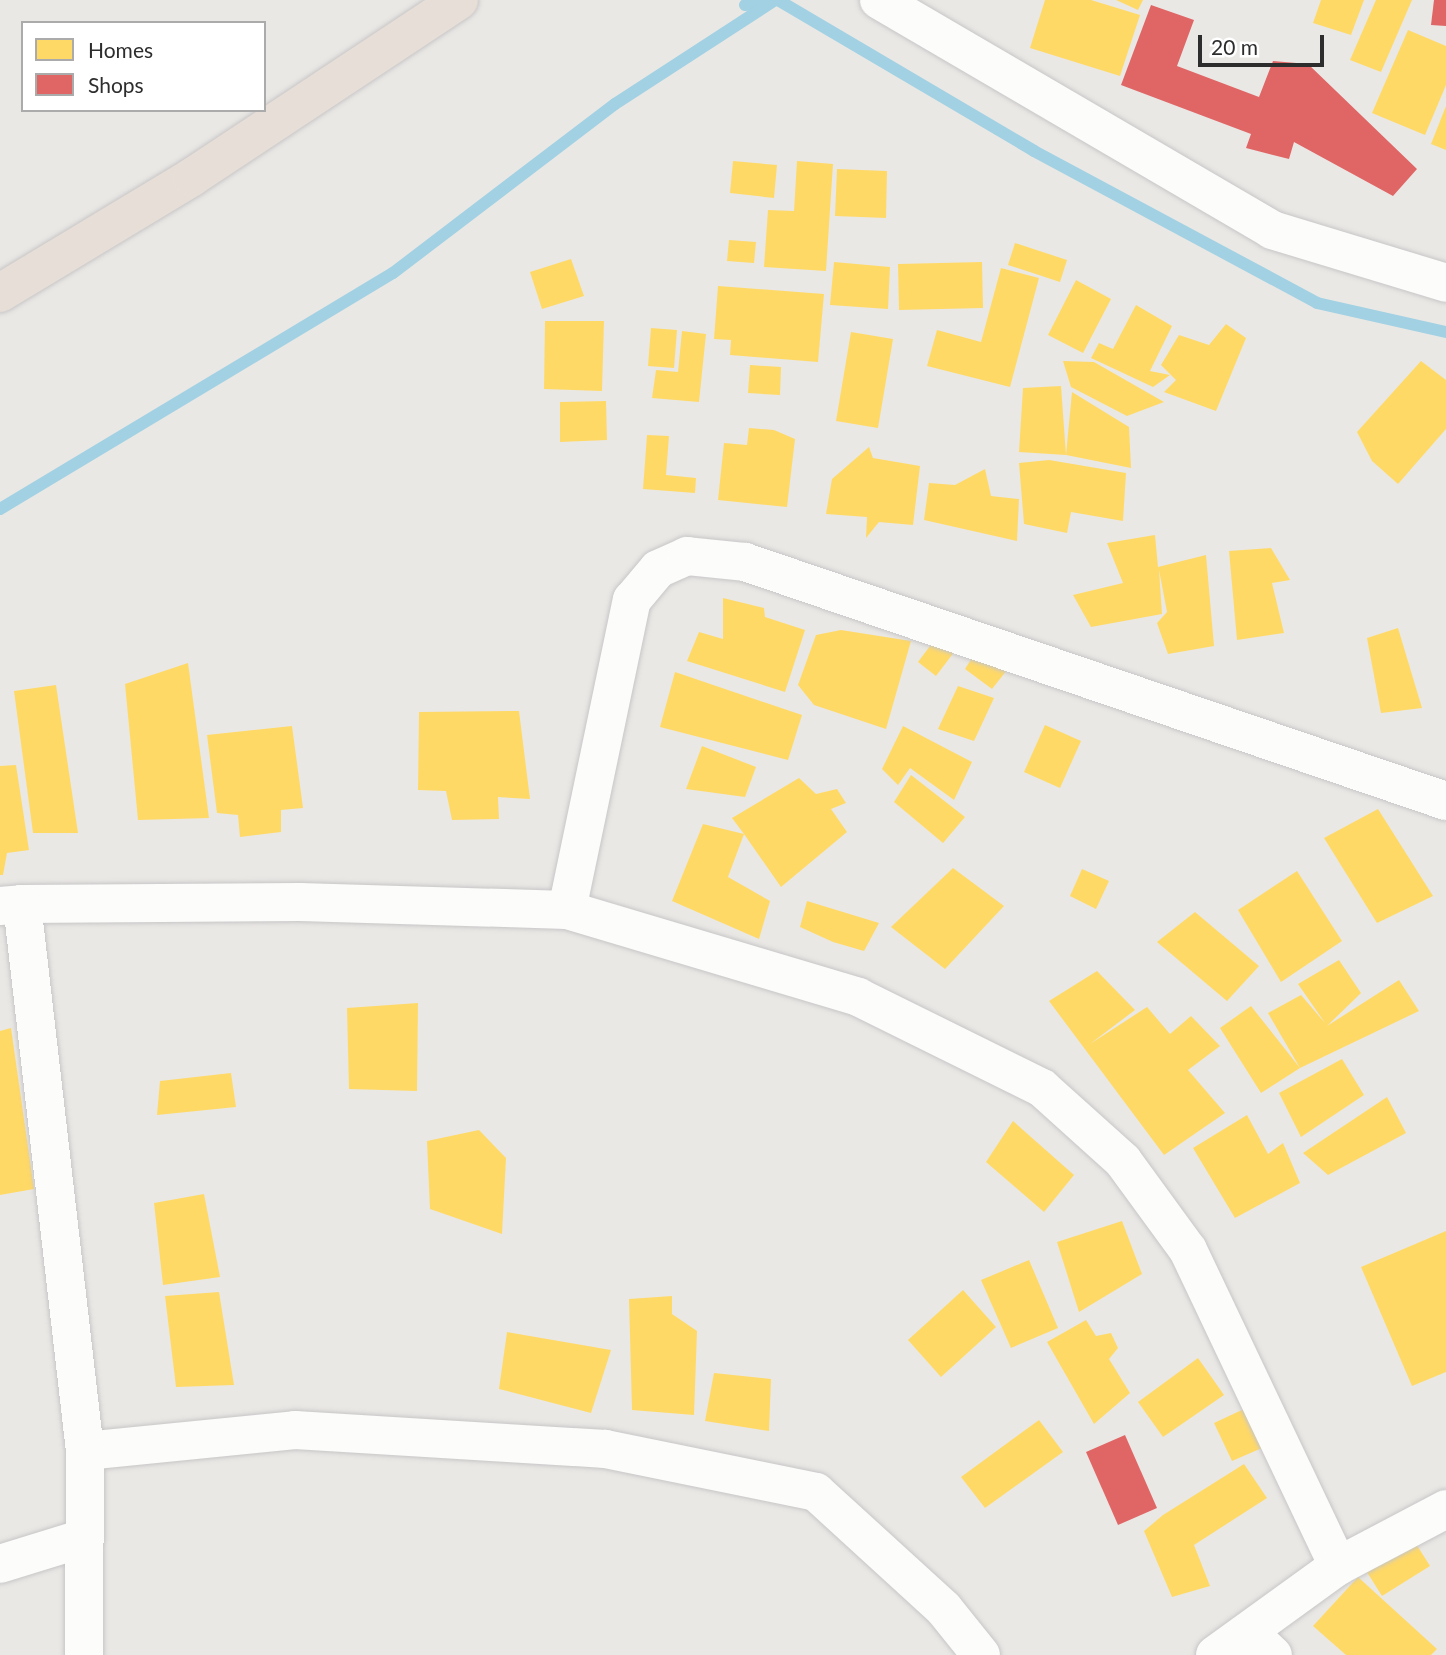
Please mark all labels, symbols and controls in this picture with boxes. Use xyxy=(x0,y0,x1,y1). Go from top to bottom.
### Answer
legend xyxy=(21,21,266,112)
scale bar xyxy=(1201,21,1327,65)
text: 20 m xyxy=(1211,34,1258,59)
text: Homes xyxy=(88,37,153,62)
text: Shops xyxy=(88,72,144,97)

